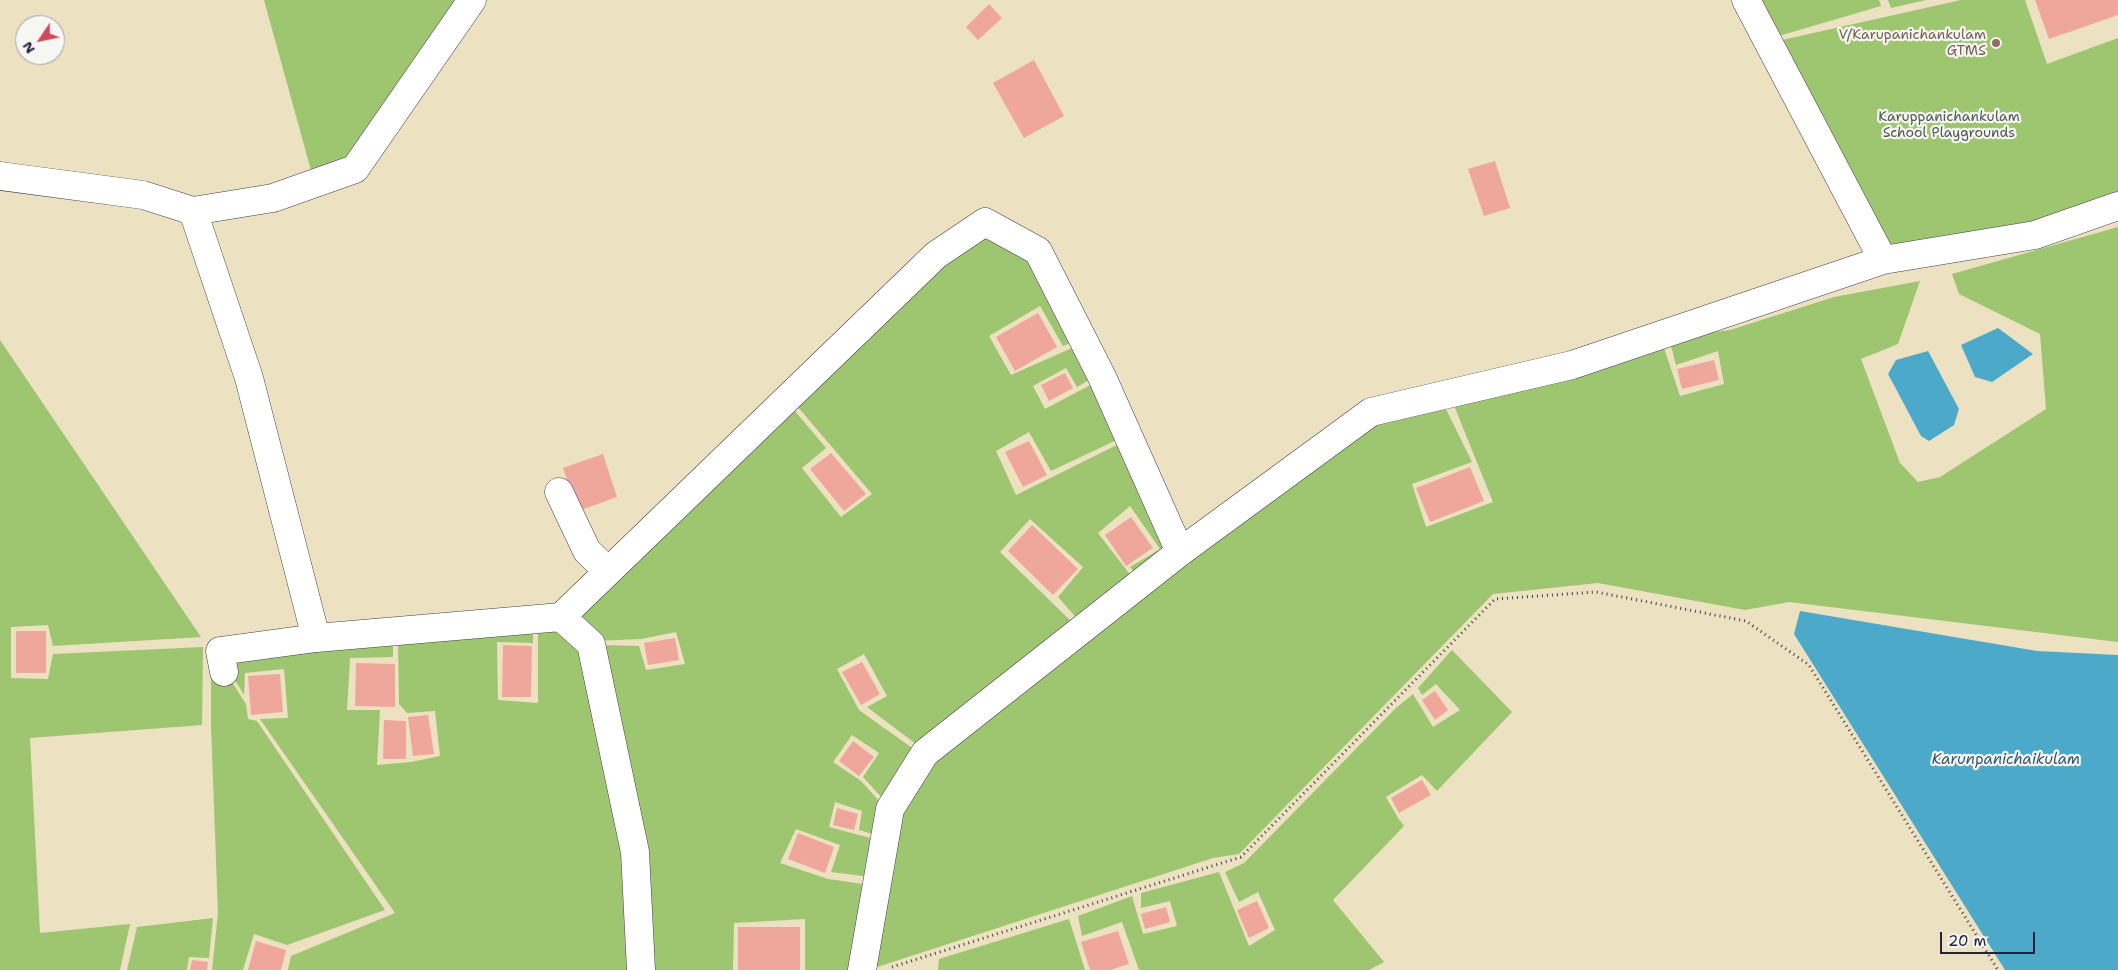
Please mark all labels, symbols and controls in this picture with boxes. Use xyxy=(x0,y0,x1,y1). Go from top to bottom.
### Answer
north arrow xyxy=(15,15,65,65)
place label: V/Karupanichankulam GTMS xyxy=(1838,27,1986,59)
marker: V/Karupanichankulam GTMS xyxy=(1990,37,2002,49)
text: N xyxy=(18,38,39,57)
park label: Karuppanichankulam School Playgrounds xyxy=(1878,109,2020,142)
water label: Karunpanichaikulam xyxy=(1932,751,2080,769)
scale bar xyxy=(1943,922,2038,954)
text: 20 m xyxy=(1948,931,1987,951)

